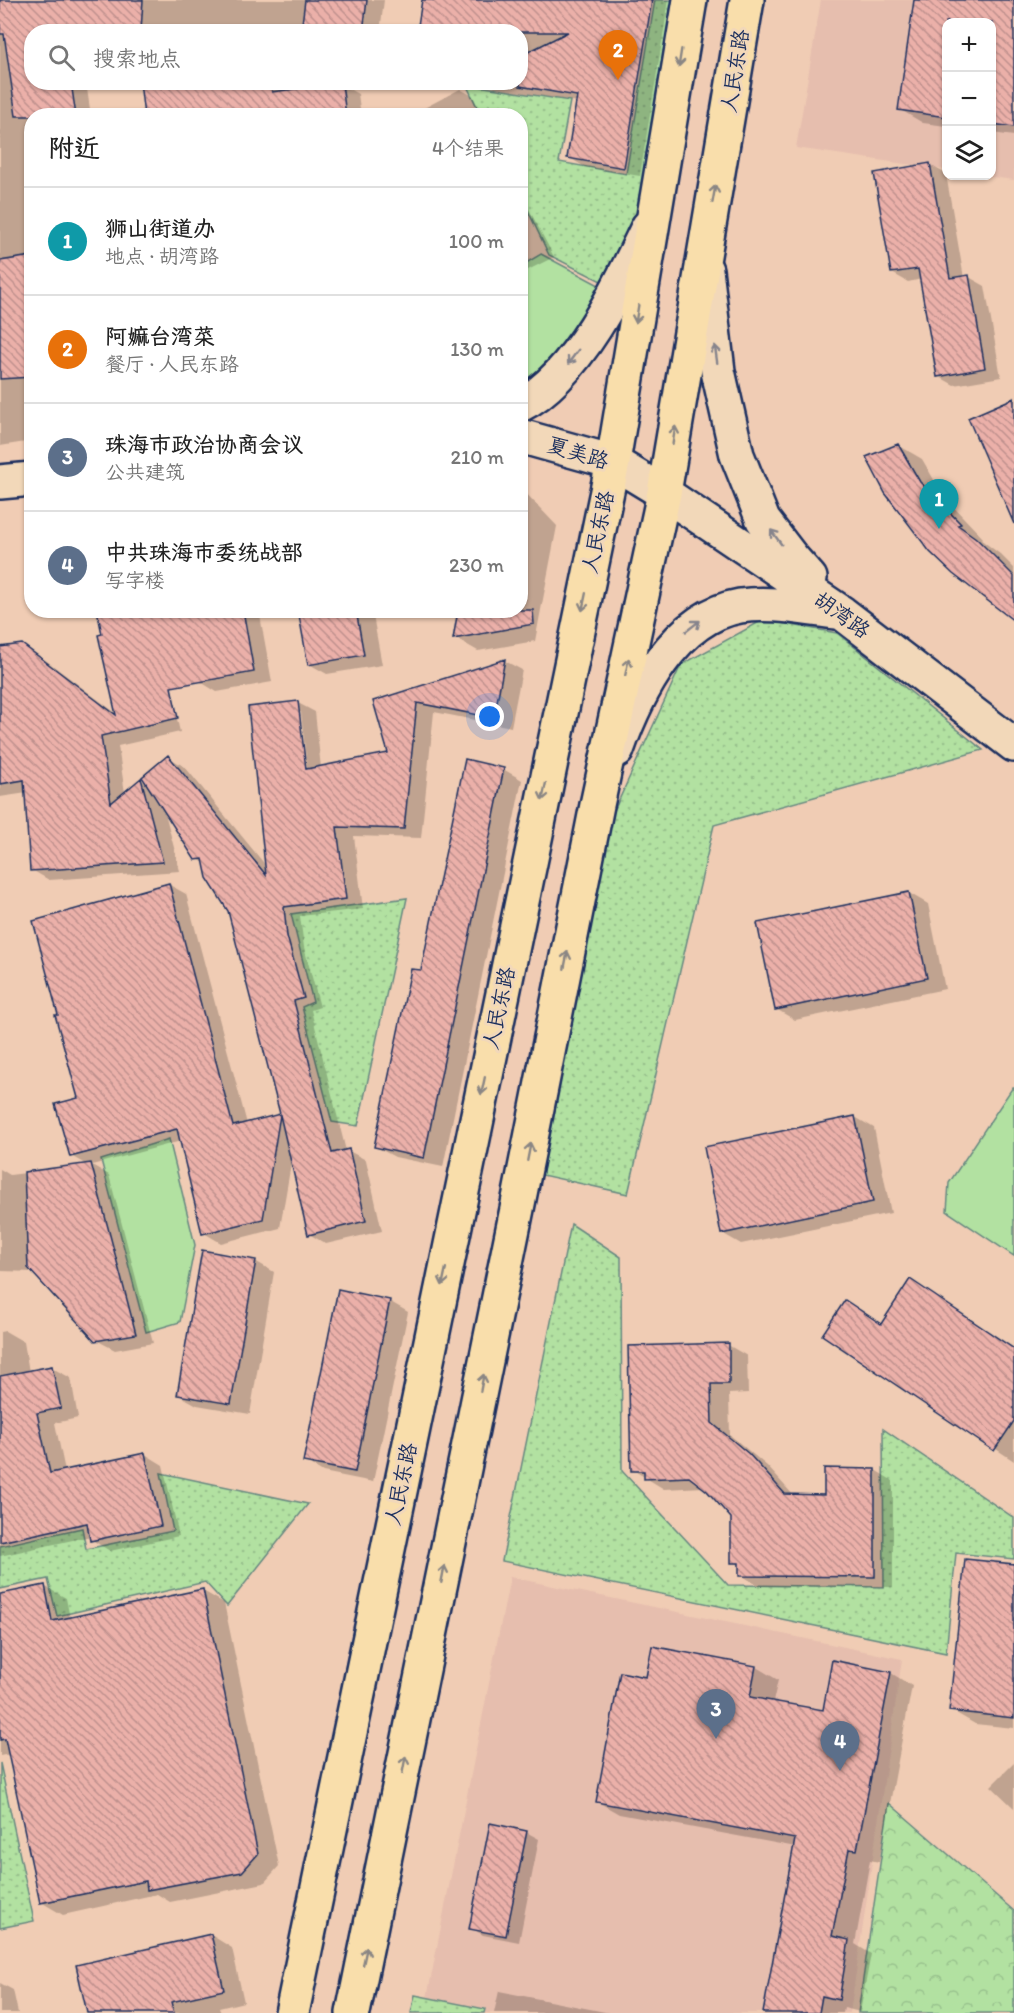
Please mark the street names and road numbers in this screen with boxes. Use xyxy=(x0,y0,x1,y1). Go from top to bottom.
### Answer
street label: 人民东路 xyxy=(716,27,753,114)
street label: 夏美路 xyxy=(544,431,612,474)
street label: 人民东路 xyxy=(577,488,618,576)
street label: 胡湾路 xyxy=(809,586,875,643)
street label: 人民东路 xyxy=(478,964,519,1052)
street label: 人民东路 xyxy=(380,1440,421,1528)

